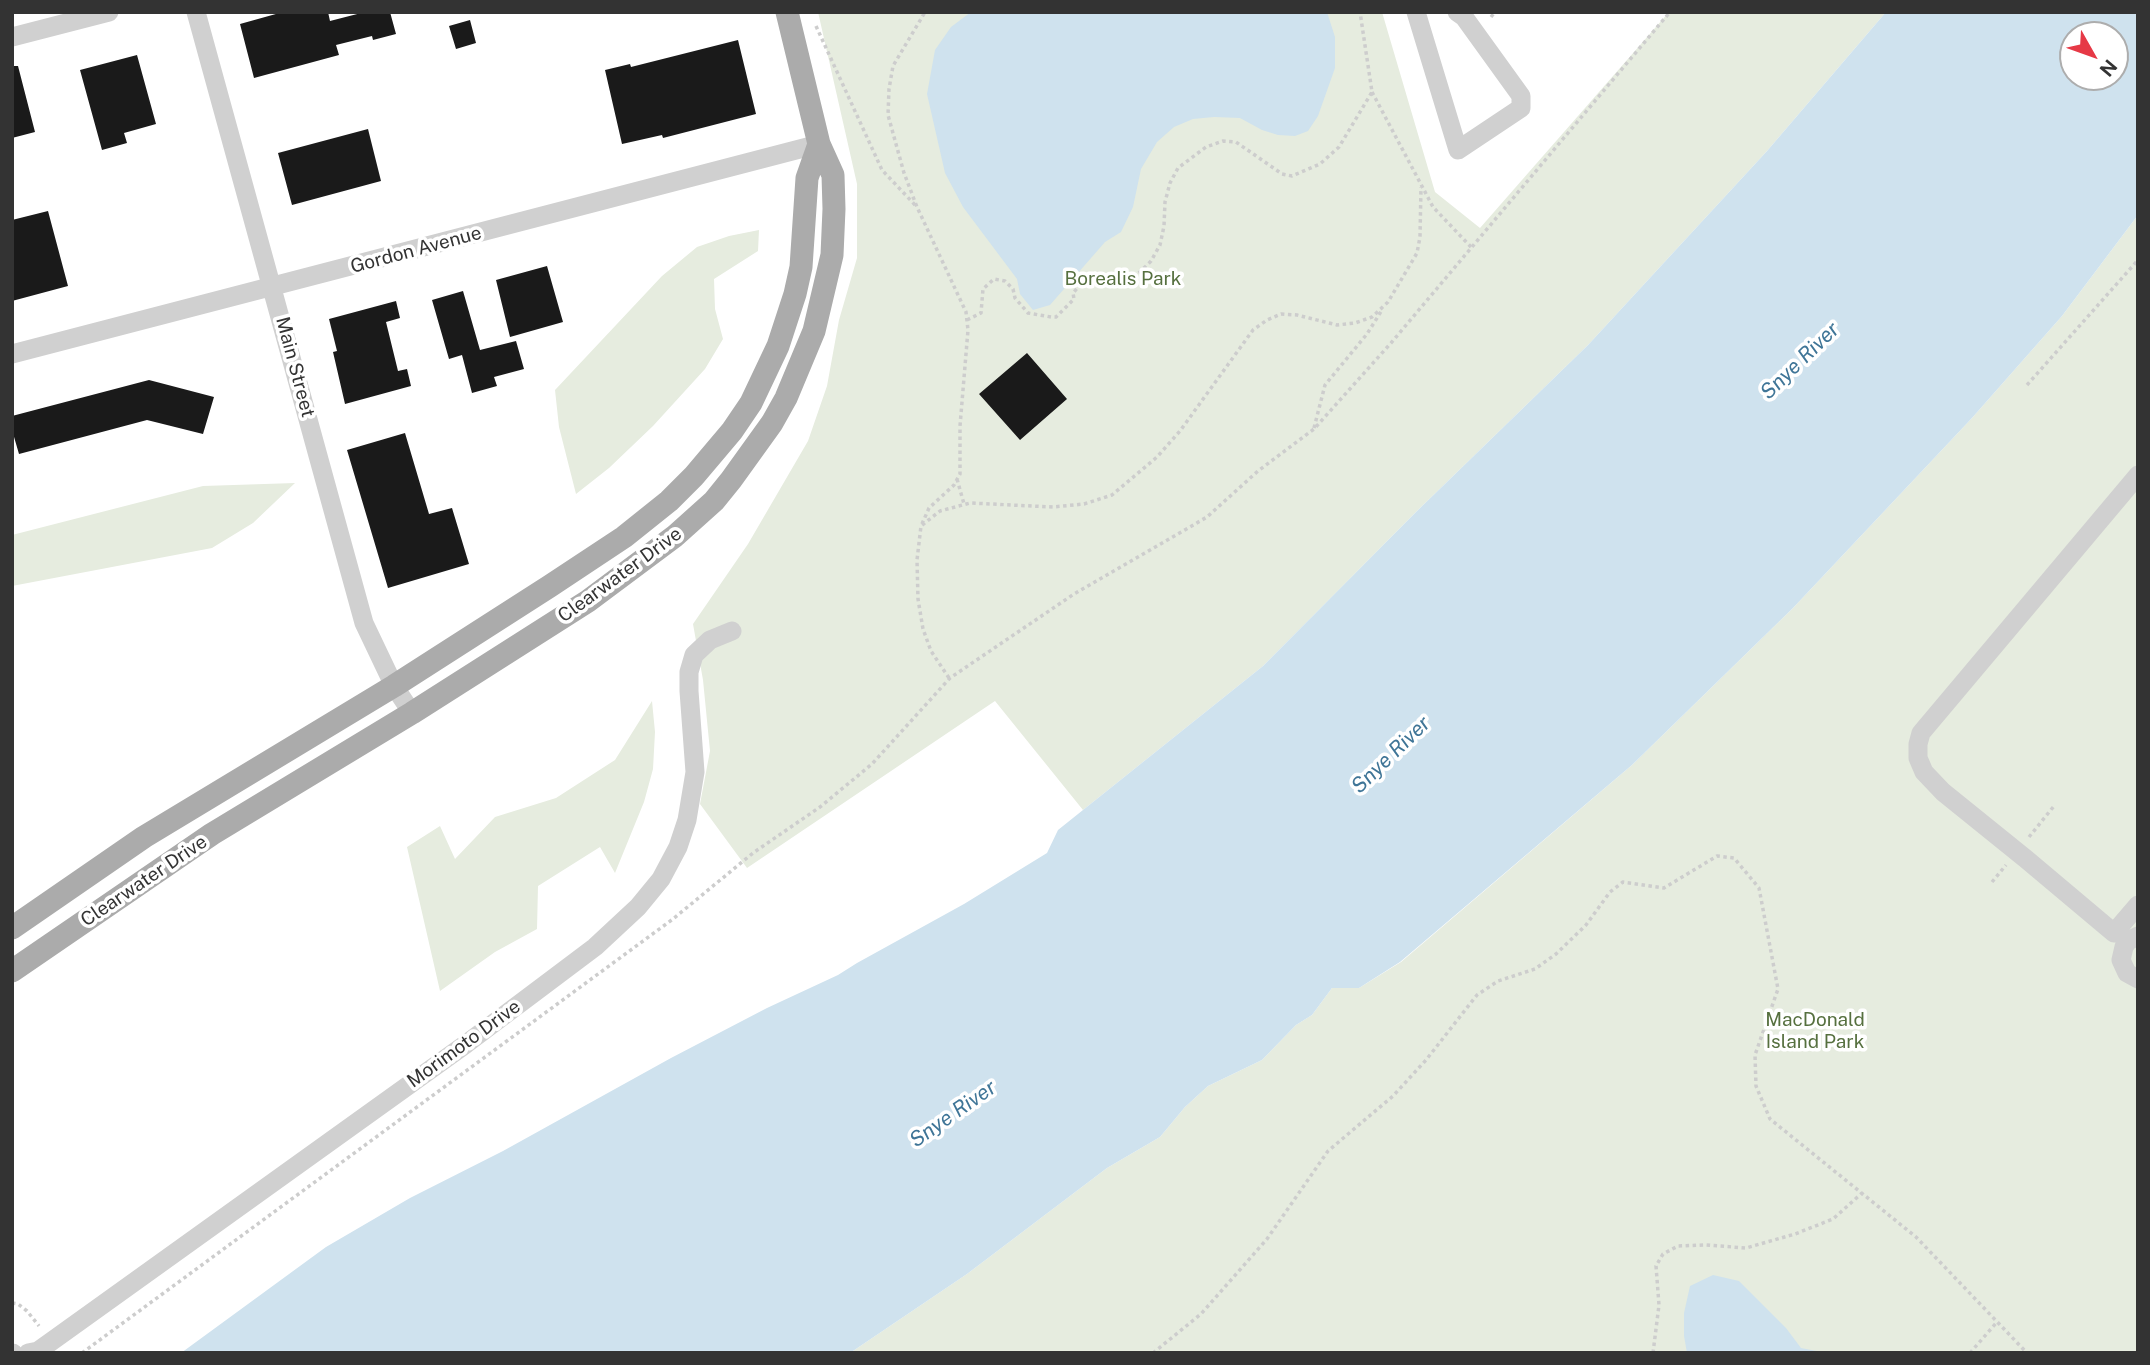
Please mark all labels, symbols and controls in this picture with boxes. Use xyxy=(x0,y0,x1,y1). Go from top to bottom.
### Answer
north arrow xyxy=(2059,21,2129,91)
text: N xyxy=(2095,55,2122,81)
street label: Gordon Avenue xyxy=(348,222,484,278)
park label: Borealis Park xyxy=(1064,268,1182,290)
street label: Main Street xyxy=(271,314,319,420)
water label: Snye River xyxy=(1755,317,1845,405)
street label: Clearwater Drive xyxy=(554,522,686,628)
water label: Snye River xyxy=(1346,711,1436,799)
street label: Clearwater Drive xyxy=(77,830,211,932)
street label: Morimoto Drive xyxy=(403,995,525,1093)
park label: MacDonald Island Park xyxy=(1765,1009,1865,1053)
water label: Snye River xyxy=(905,1075,1001,1153)

